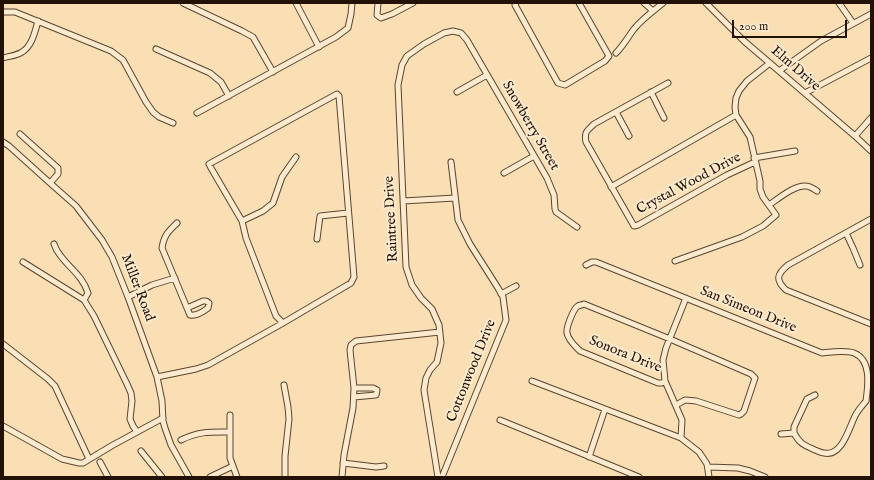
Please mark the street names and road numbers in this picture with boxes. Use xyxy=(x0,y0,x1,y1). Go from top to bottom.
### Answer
street label: Elm Drive xyxy=(767,43,823,95)
street label: Snowberry Street xyxy=(498,78,562,174)
street label: Crystal Wood Drive xyxy=(634,149,744,219)
street label: Raintree Drive xyxy=(381,175,403,263)
street label: Miller Road xyxy=(116,252,158,324)
street label: San Simeon Drive xyxy=(697,283,799,337)
street label: Cottonwood Drive xyxy=(444,317,500,425)
street label: Sonora Drive xyxy=(586,333,664,377)

